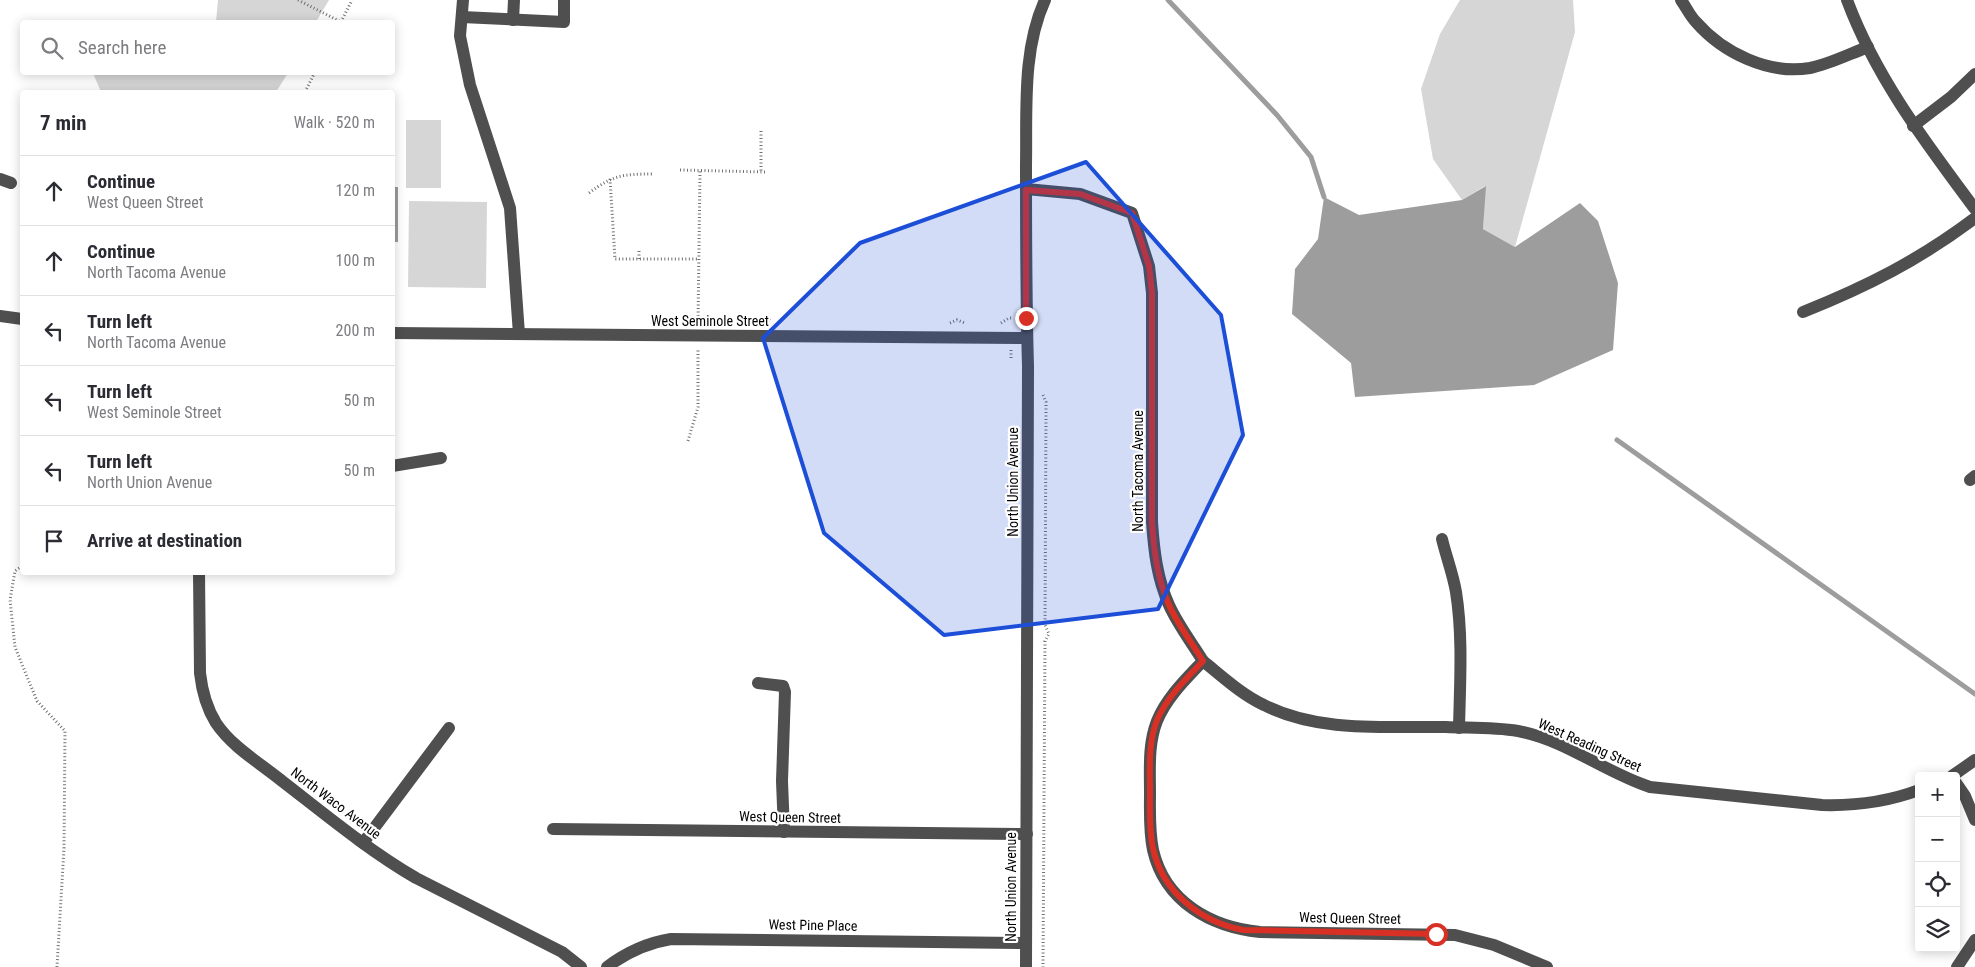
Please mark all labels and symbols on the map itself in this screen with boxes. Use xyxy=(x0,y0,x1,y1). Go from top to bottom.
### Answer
route end xyxy=(1015,307,1038,330)
street label: West Seminole Street xyxy=(651,313,769,329)
street label: North Tacoma Avenue xyxy=(1130,410,1146,532)
street label: North Union Avenue xyxy=(1005,427,1021,537)
street label: West Reading Street xyxy=(1536,715,1644,775)
street label: North Waco Avenue xyxy=(288,764,385,842)
street label: West Queen Street xyxy=(739,808,841,826)
street label: North Union Avenue xyxy=(1003,832,1019,942)
street label: West Queen Street xyxy=(1299,909,1401,927)
street label: West Pine Place xyxy=(768,916,858,934)
route start xyxy=(1425,923,1448,946)

